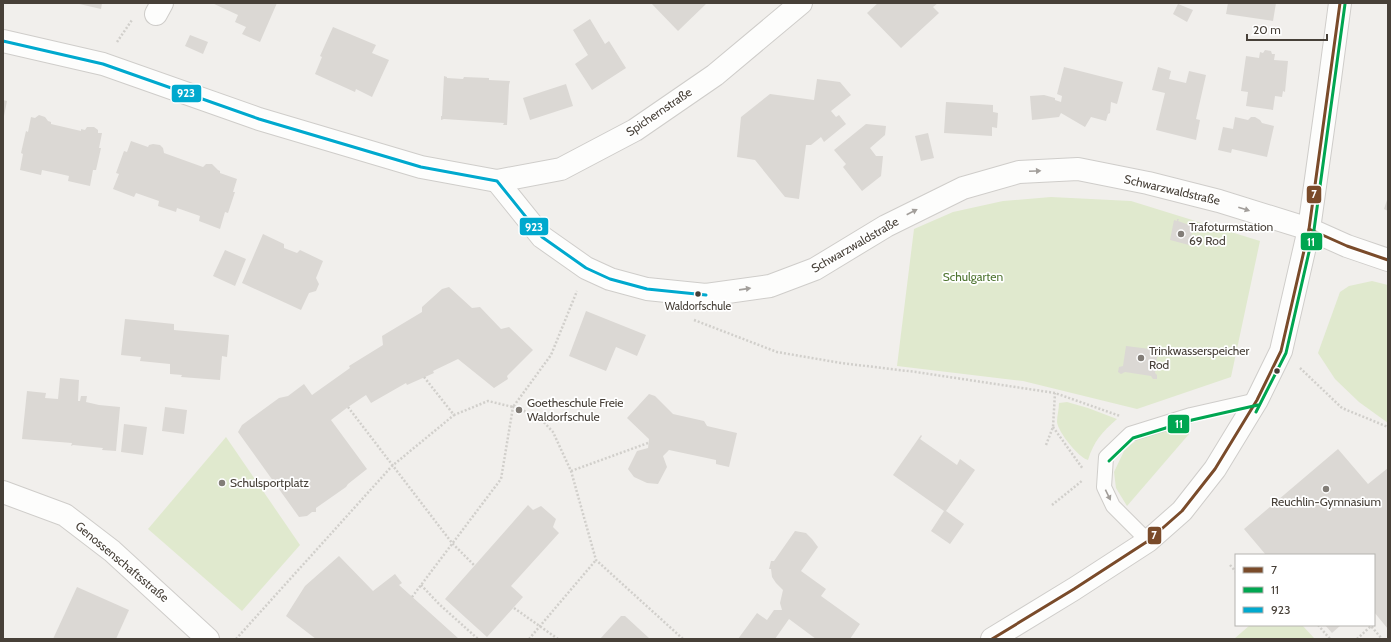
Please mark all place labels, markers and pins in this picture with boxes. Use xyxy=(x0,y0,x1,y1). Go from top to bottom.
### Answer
place label: Trafoturmstation 69 Rod xyxy=(1189,219,1274,248)
marker: Trafoturmstation 69 Rod xyxy=(1176,229,1186,239)
marker: Waldorfschule xyxy=(693,289,703,299)
place label: Waldorfschule xyxy=(665,299,732,313)
place label: Trinkwasserspeicher Rod xyxy=(1149,343,1249,372)
marker: Trinkwasserspeicher Rod xyxy=(1136,353,1146,363)
unlabelled marker xyxy=(1272,366,1282,376)
place label: Goetheschule Freie Waldorfschule xyxy=(527,395,623,424)
marker: Goetheschule Freie Waldorfschule xyxy=(514,405,524,415)
place label: Schulsportplatz xyxy=(230,475,309,490)
marker: Schulsportplatz xyxy=(217,478,227,488)
marker: Reuchlin-Gymnasium xyxy=(1321,484,1331,494)
place label: Reuchlin-Gymnasium xyxy=(1271,494,1381,509)

